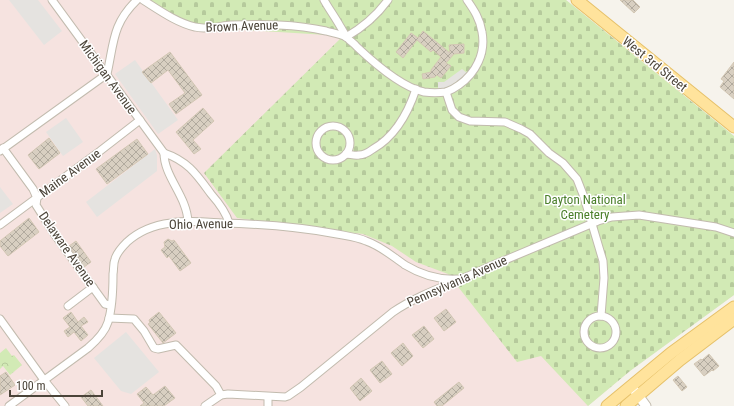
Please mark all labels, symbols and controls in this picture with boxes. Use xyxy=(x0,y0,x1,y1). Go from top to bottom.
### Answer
street label: Brown Avenue xyxy=(205,17,279,35)
street label: West 3rd Street xyxy=(620,33,690,95)
street label: Michigan Avenue xyxy=(76,37,140,117)
street label: Maine Avenue xyxy=(37,146,103,200)
park label: Dayton National Cemetery xyxy=(544,192,626,222)
street label: Delaware Avenue xyxy=(36,209,98,289)
street label: Ohio Avenue xyxy=(169,216,233,232)
street label: Pennsylvania Avenue xyxy=(405,252,509,310)
scale bar xyxy=(10,372,102,398)
text: 100 m xyxy=(16,379,46,393)

